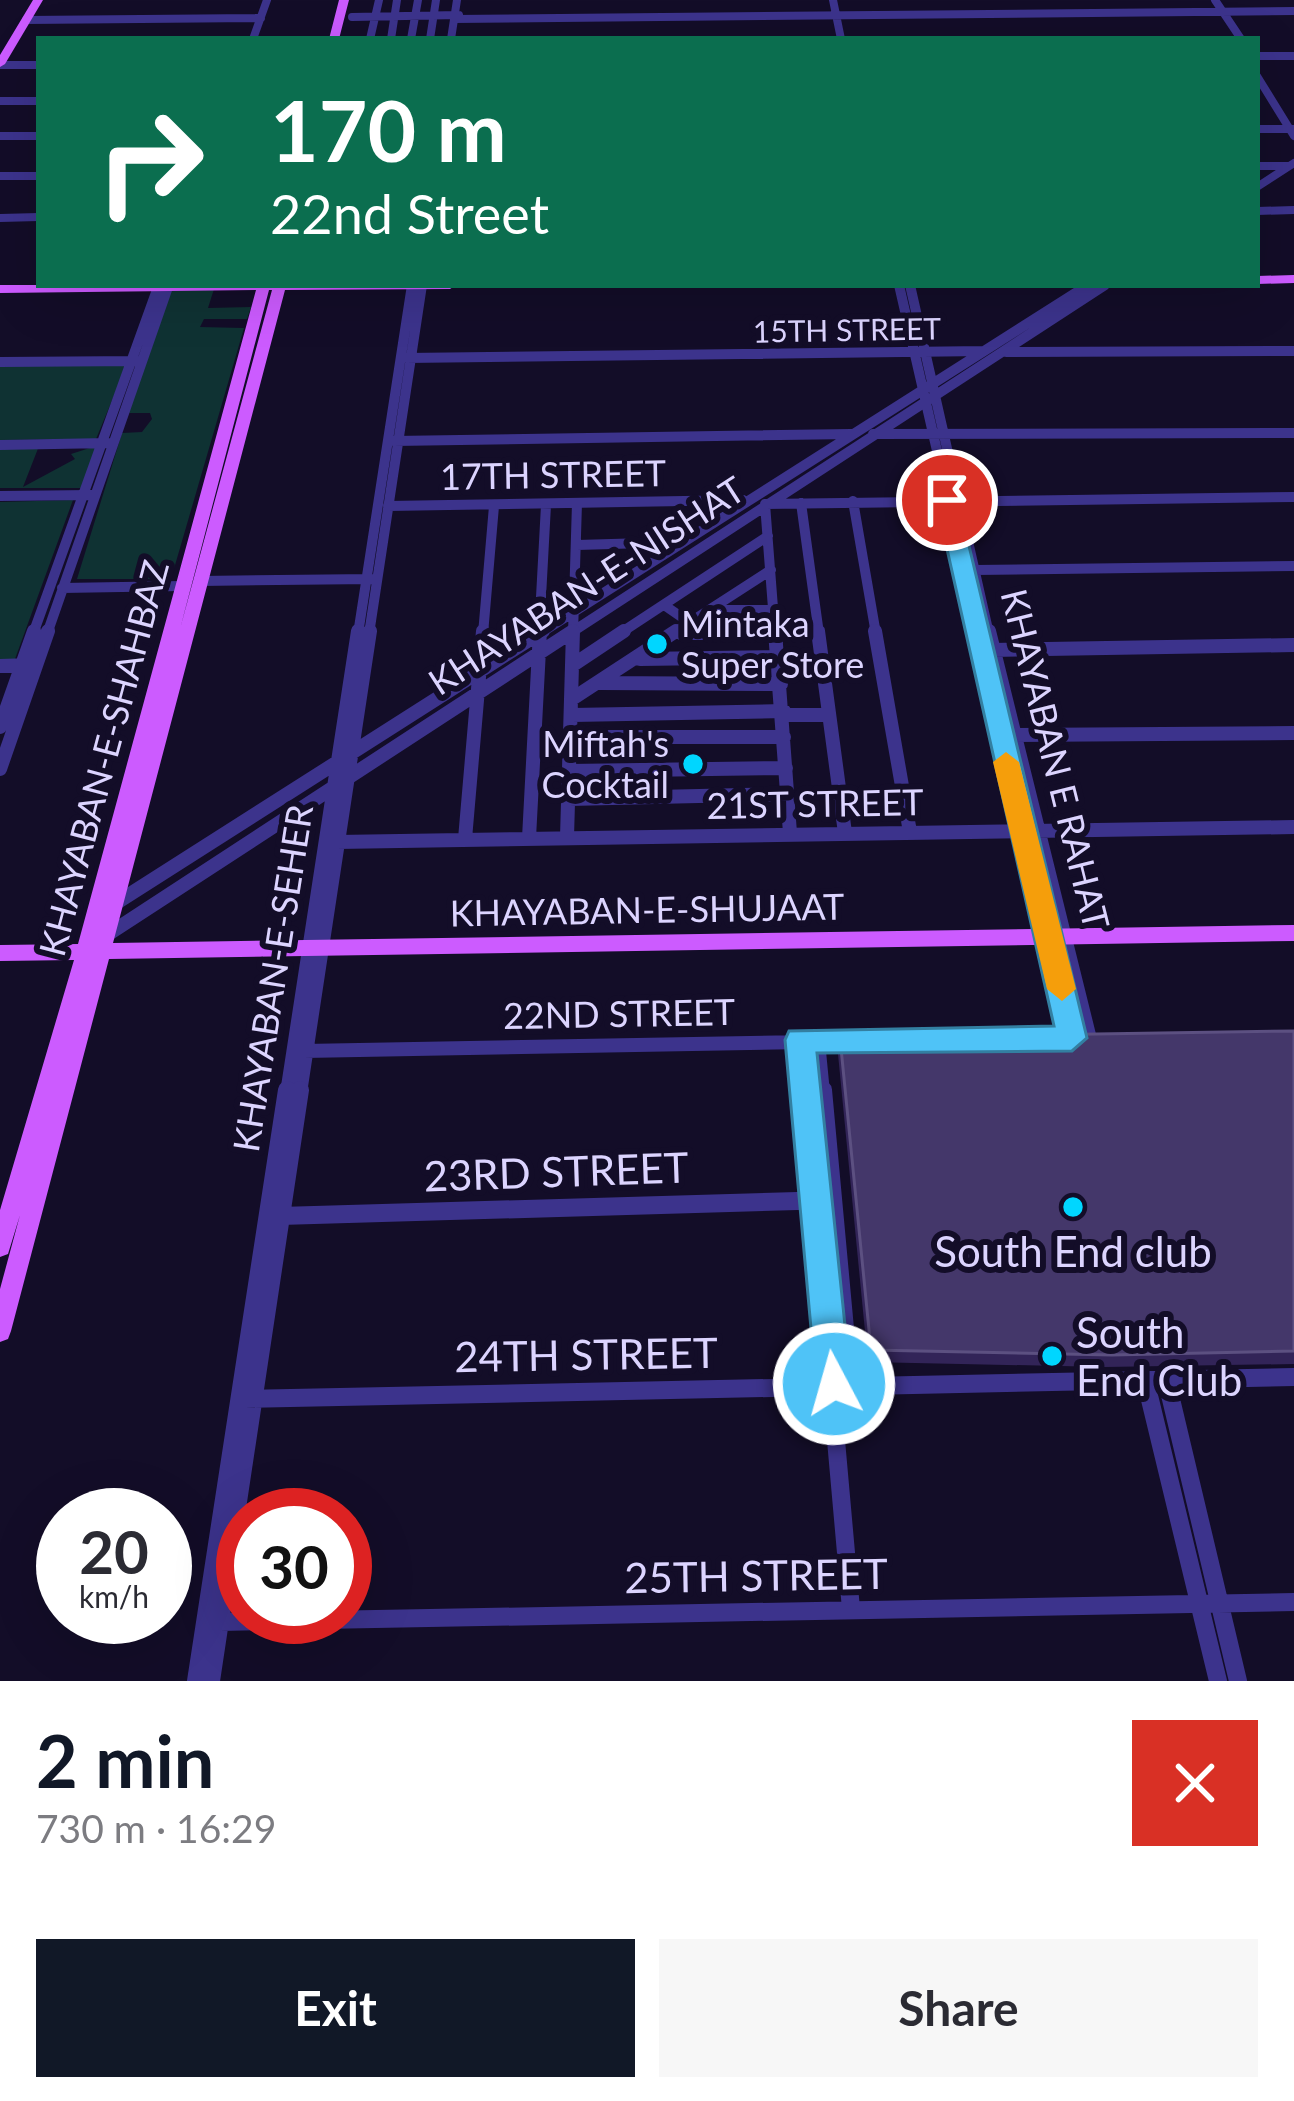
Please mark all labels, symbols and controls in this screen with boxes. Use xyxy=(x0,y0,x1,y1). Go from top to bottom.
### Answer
text: 170 m xyxy=(270,79,507,180)
icon: right xyxy=(72,84,228,240)
text: 22nd Street xyxy=(270,181,549,246)
street label: 15TH STREET xyxy=(753,309,942,349)
pin xyxy=(896,449,998,551)
street label: 17TH STREET xyxy=(440,450,666,498)
street label: KHAYABAN-E-NISHAT xyxy=(420,466,752,704)
icon: arrive xyxy=(914,467,980,533)
street label: KHAYABAN-E-SHAHBAZ xyxy=(29,555,177,961)
street label: KHAYABAN E RAHAT xyxy=(992,584,1120,934)
place label: Mintaka Super Store xyxy=(681,601,864,686)
marker: Mintaka Super Store xyxy=(644,631,670,657)
place label: Miftah's Cocktail xyxy=(541,721,669,806)
marker: Miftah's Cocktail xyxy=(680,751,706,777)
street label: 21ST STREET xyxy=(706,779,924,827)
street label: KHAYABAN-E-SEHER xyxy=(223,801,321,1155)
street label: KHAYABAN-E-SHUJAAT xyxy=(449,884,845,934)
street label: 22ND STREET xyxy=(503,989,735,1037)
street label: 23RD STREET xyxy=(423,1141,689,1201)
marker: South End club xyxy=(1060,1194,1086,1220)
place label: South End club xyxy=(934,1226,1212,1276)
place label: South End Club xyxy=(1076,1307,1242,1405)
position arrow xyxy=(771,1321,897,1447)
street label: 24TH STREET xyxy=(454,1327,718,1381)
marker: South End Club xyxy=(1039,1343,1065,1369)
speed limit sign: 30 xyxy=(216,1488,372,1644)
text: 20 xyxy=(79,1515,149,1587)
street label: 25TH STREET xyxy=(624,1548,888,1602)
text: km/h xyxy=(79,1578,149,1614)
text: 2 min xyxy=(36,1717,214,1803)
button: close xyxy=(1132,1720,1258,1846)
text: 730 m · 16:29 xyxy=(36,1805,276,1851)
button: Exit xyxy=(36,1939,635,2077)
button: Share xyxy=(659,1939,1258,2077)

